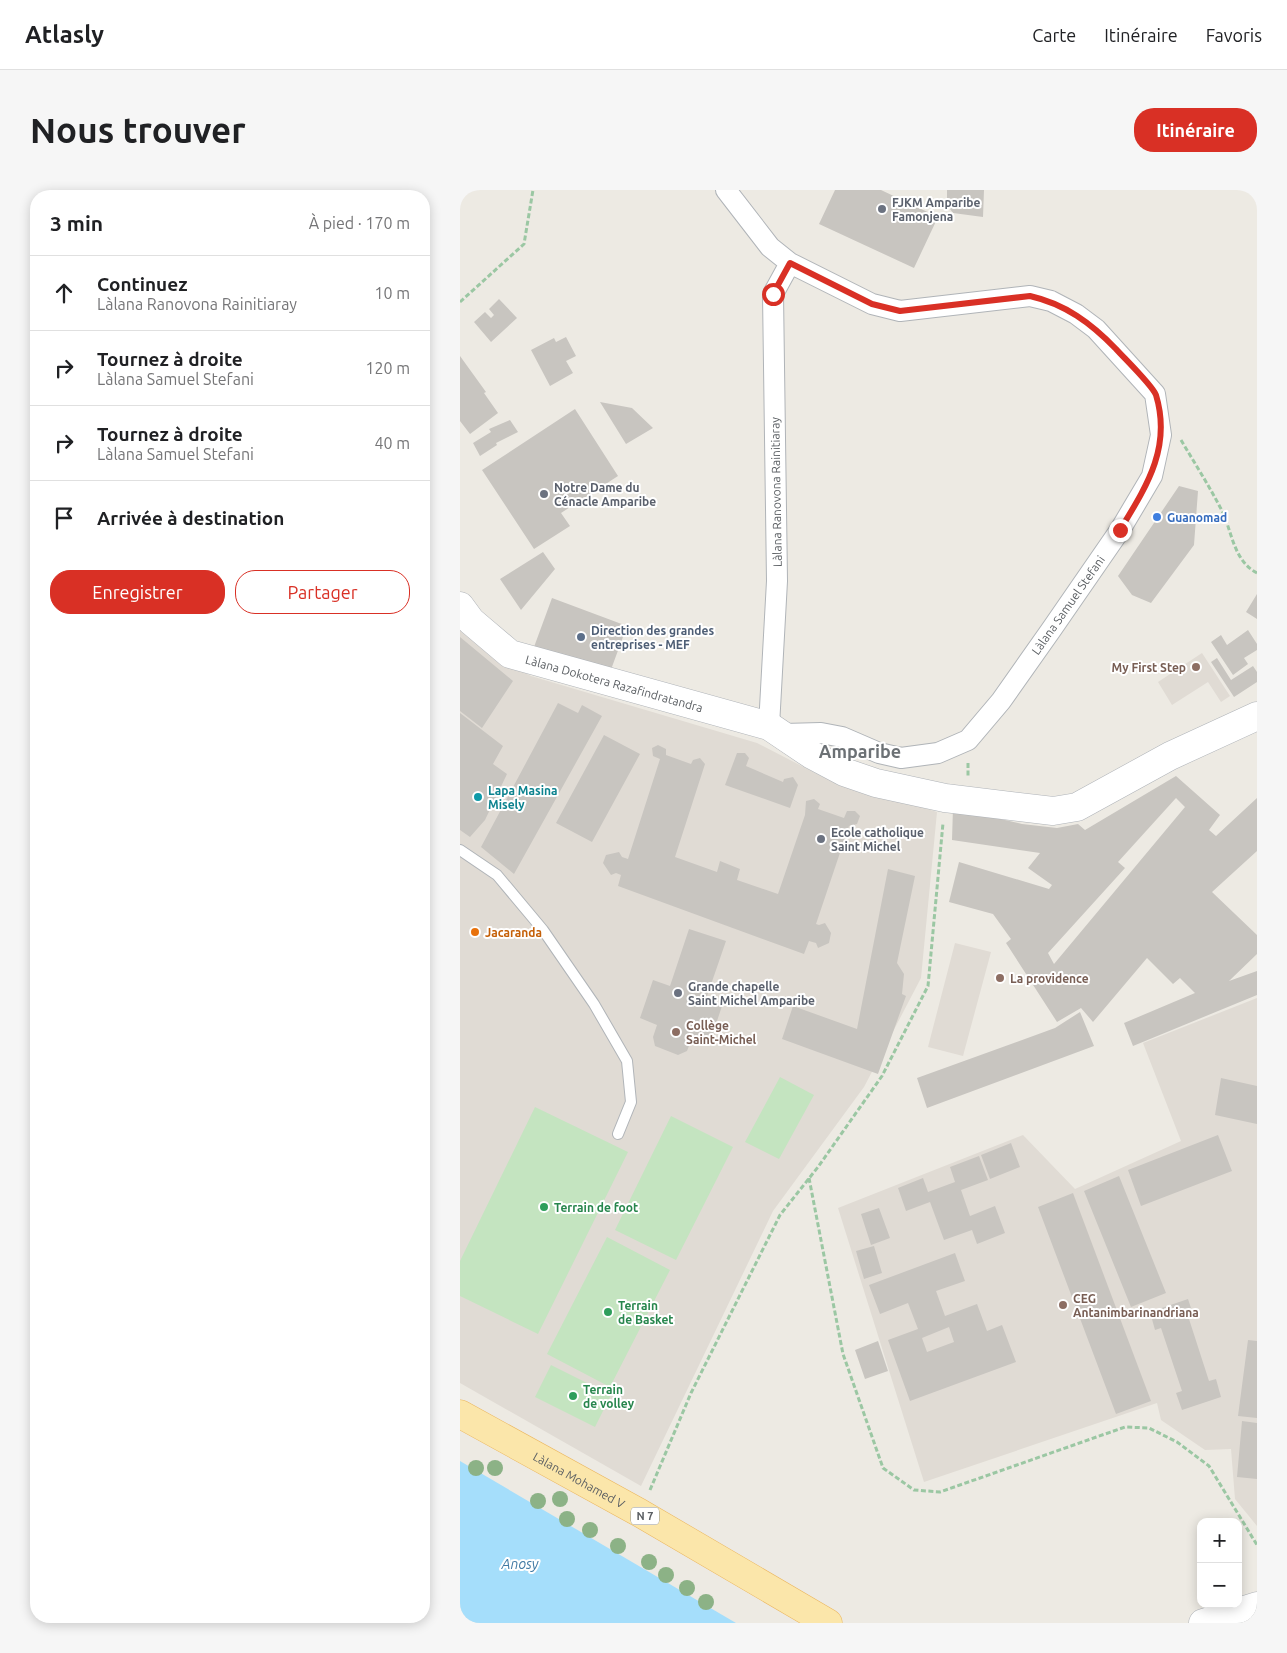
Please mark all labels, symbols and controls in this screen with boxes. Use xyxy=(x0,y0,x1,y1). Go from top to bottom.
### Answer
text: Atlasly xyxy=(25,21,104,48)
text: Carte xyxy=(1032,25,1076,45)
text: Itinéraire xyxy=(1104,25,1178,45)
text: Favoris xyxy=(1206,25,1262,45)
button: Itinéraire xyxy=(1134,108,1257,152)
text: Nous trouver xyxy=(30,110,246,150)
place label: FJKM Amparibe Famonjena xyxy=(892,196,981,223)
marker: FJKM Amparibe Famonjena xyxy=(876,203,888,215)
text: 3 min xyxy=(50,211,103,235)
text: À pied · 170 m xyxy=(309,214,410,232)
text: Continuez xyxy=(97,273,187,295)
icon: ahead xyxy=(50,279,78,307)
route start xyxy=(762,283,785,306)
text: 10 m xyxy=(374,284,410,302)
text: Làlana Ranovona Rainitiaray xyxy=(97,295,297,313)
text: Tournez à droite xyxy=(97,348,243,370)
icon: right xyxy=(50,354,78,382)
text: 120 m xyxy=(365,359,410,377)
text: Làlana Samuel Stefani xyxy=(97,370,254,388)
street label: Làlana Ranovona Rainitiaray xyxy=(768,417,784,567)
text: Tournez à droite xyxy=(97,423,243,445)
icon: right xyxy=(50,429,78,457)
text: 40 m xyxy=(374,434,410,452)
text: Làlana Samuel Stefani xyxy=(97,445,254,463)
place label: Notre Dame du Cénacle Amparibe xyxy=(554,481,656,508)
marker: Notre Dame du Cénacle Amparibe xyxy=(538,488,550,500)
icon: arrive xyxy=(50,504,78,532)
text: Arrivée à destination xyxy=(97,507,284,529)
marker: Guanomad xyxy=(1151,511,1163,523)
place label: Guanomad xyxy=(1167,511,1227,524)
route end xyxy=(1109,519,1132,542)
street label: Làlana Samuel Stefani xyxy=(1029,553,1107,657)
button: Enregistrer xyxy=(50,570,225,614)
button: Partager xyxy=(235,570,410,614)
place label: Direction des grandes entreprises - MEF xyxy=(591,624,714,651)
marker: Direction des grandes entreprises - MEF xyxy=(575,631,587,643)
street label: Làlana Dokotera Razafindratandra xyxy=(524,652,704,714)
place label: My First Step xyxy=(1112,661,1186,674)
marker: My First Step xyxy=(1190,661,1202,673)
district label: Amparibe xyxy=(819,741,901,761)
place label: Lapa Masina Misely xyxy=(488,784,558,811)
marker: Lapa Masina Misely xyxy=(472,791,484,803)
place label: Ecole catholique Saint Michel xyxy=(831,826,924,853)
marker: Ecole catholique Saint Michel xyxy=(815,833,827,845)
marker: Jacaranda xyxy=(469,926,481,938)
place label: Jacaranda xyxy=(485,926,542,939)
marker: La providence xyxy=(994,972,1006,984)
place label: La providence xyxy=(1010,972,1089,985)
place label: Grande chapelle Saint Michel Amparibe xyxy=(688,980,815,1007)
marker: Grande chapelle Saint Michel Amparibe xyxy=(672,987,684,999)
place label: Collège Saint-Michel xyxy=(686,1019,757,1046)
marker: Collège Saint-Michel xyxy=(670,1026,682,1038)
marker: Terrain de foot xyxy=(538,1201,550,1213)
place label: Terrain de foot xyxy=(554,1201,638,1214)
place label: CEG Antanimbarinandriana xyxy=(1073,1292,1199,1319)
place label: Terrain de Basket xyxy=(618,1299,674,1326)
marker: CEG Antanimbarinandriana xyxy=(1057,1299,1069,1311)
marker: Terrain de Basket xyxy=(602,1306,614,1318)
place label: Terrain de volley xyxy=(583,1383,635,1410)
marker: Terrain de volley xyxy=(567,1390,579,1402)
street label: Làlana Mohamed V xyxy=(531,1449,627,1510)
road number: N 7 xyxy=(631,1508,659,1524)
map controls xyxy=(1197,1518,1242,1608)
button: + xyxy=(1197,1518,1242,1563)
water label: Anosy xyxy=(501,1556,539,1572)
button: − xyxy=(1197,1563,1242,1608)

